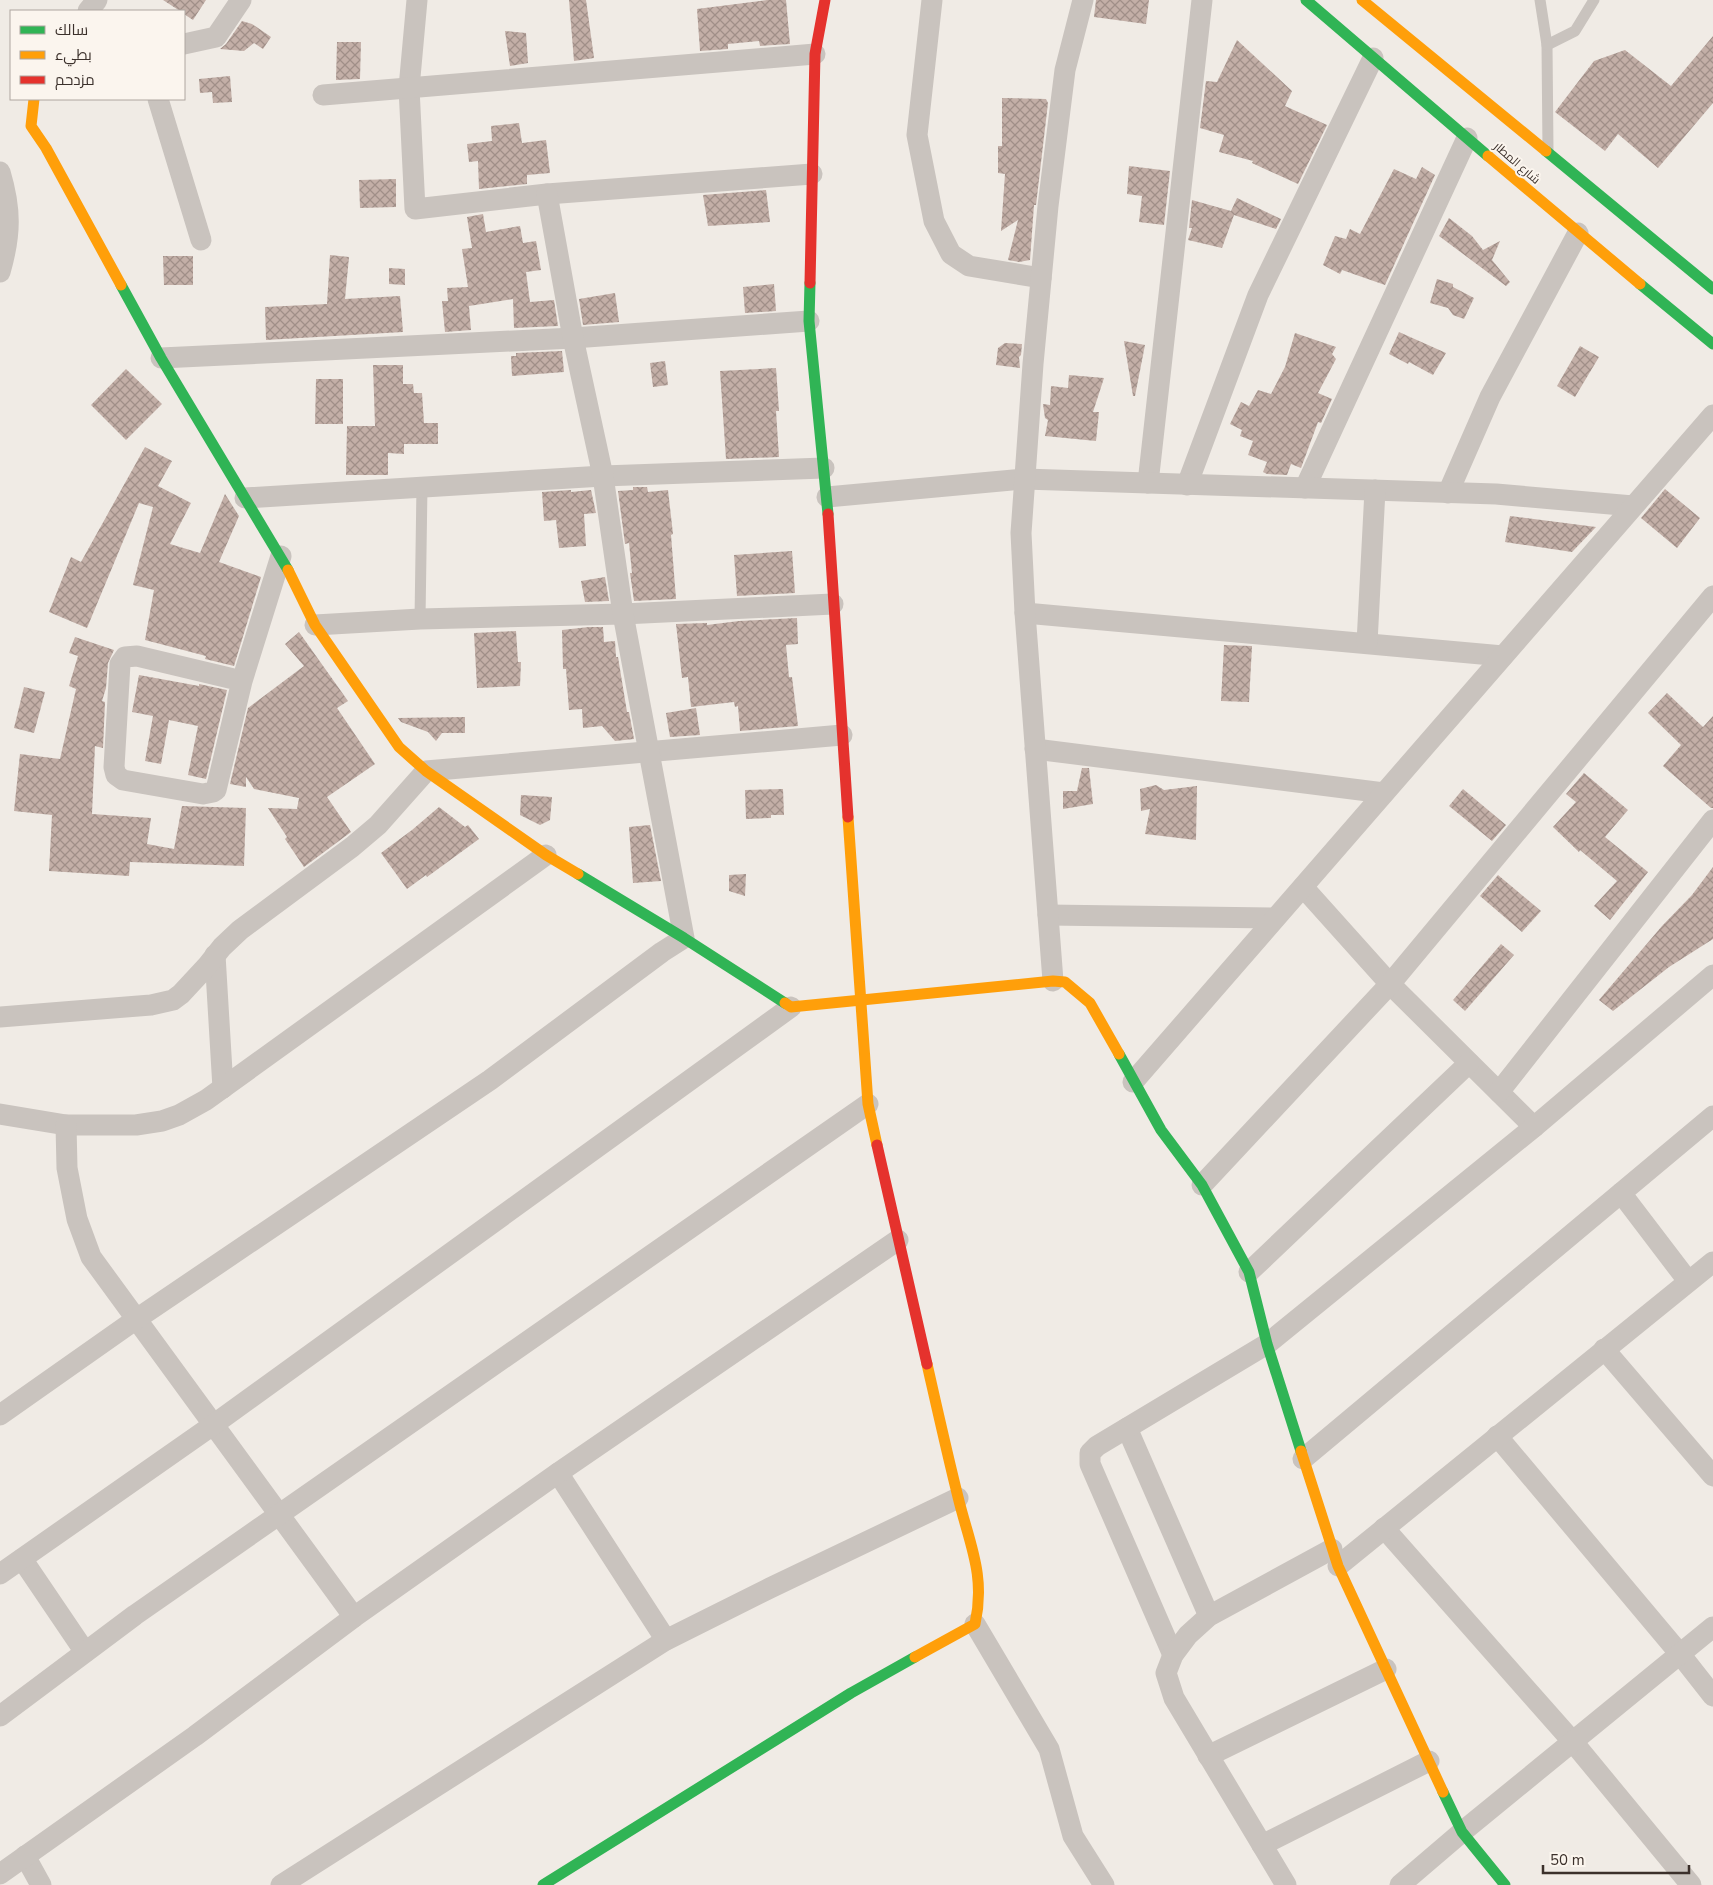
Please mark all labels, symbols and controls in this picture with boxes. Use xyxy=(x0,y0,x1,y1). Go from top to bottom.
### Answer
legend xyxy=(10,10,185,100)
text: سالك xyxy=(55,20,88,40)
text: بطيء xyxy=(55,45,92,67)
text: مزدحم xyxy=(55,70,95,90)
street label: شارع المطار xyxy=(1490,138,1544,188)
scale bar xyxy=(1543,1842,1689,1874)
text: 50 m xyxy=(1550,1850,1585,1870)

